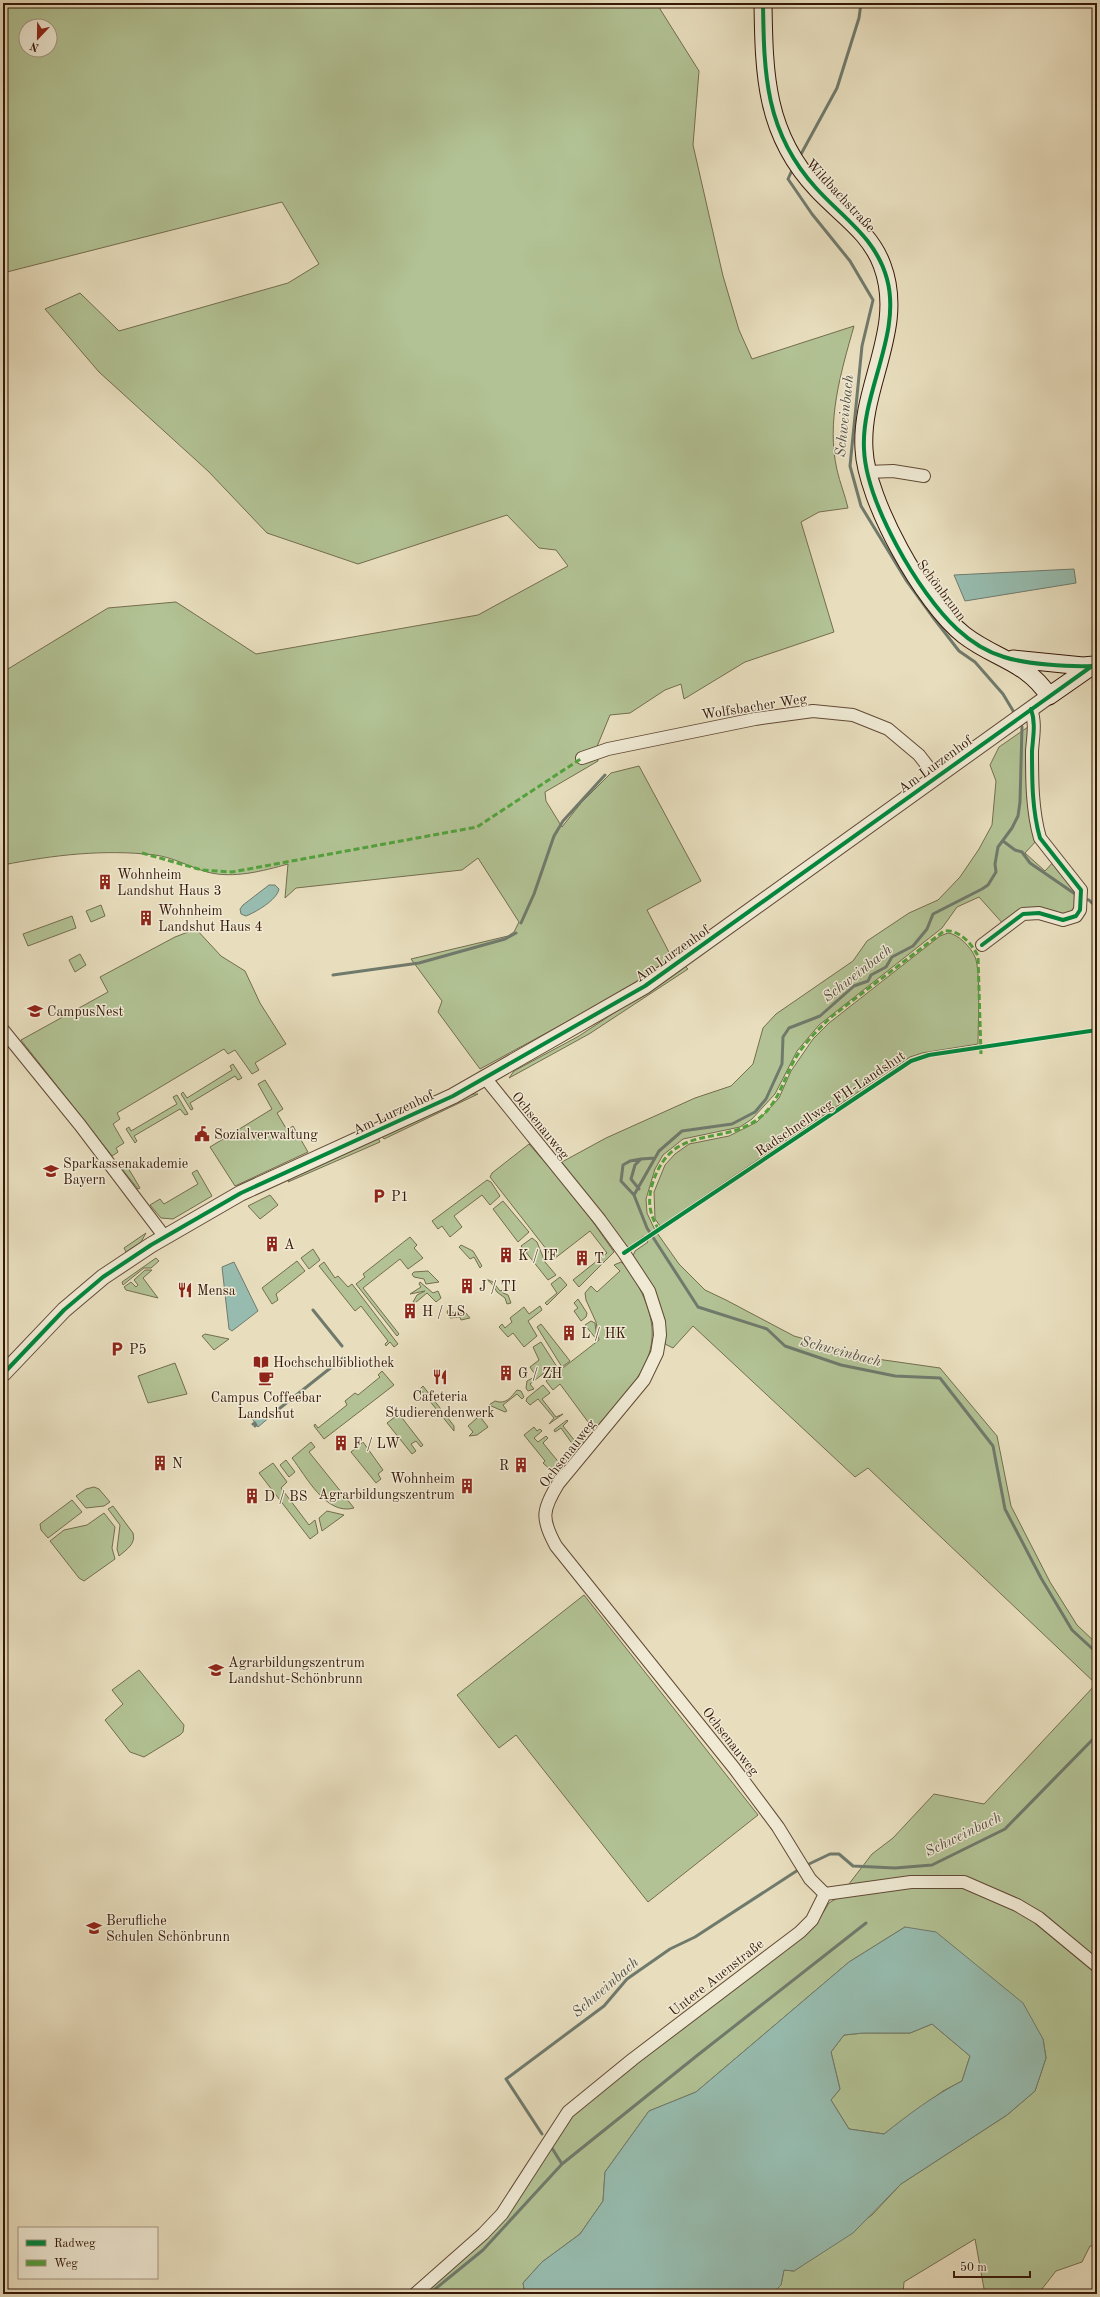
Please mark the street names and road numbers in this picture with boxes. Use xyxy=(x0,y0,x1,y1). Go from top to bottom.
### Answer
street label: Wildbachstraße xyxy=(803,156,878,235)
street label: Schönbrunn xyxy=(914,557,969,624)
street label: Wolfsbacher Weg xyxy=(700,692,808,722)
street label: Am Lurzenhof xyxy=(896,733,976,796)
street label: Am Lurzenhof xyxy=(633,922,714,985)
street label: Radschnellweg FH-Landshut xyxy=(753,1049,908,1159)
street label: Am Lurzenhof xyxy=(351,1087,437,1138)
street label: Ochsenauweg xyxy=(509,1089,572,1162)
street label: Ochsenauweg xyxy=(537,1417,599,1490)
street label: Ochsenauweg xyxy=(699,1705,761,1779)
street label: Untere Auenstraße xyxy=(667,1937,766,2019)

